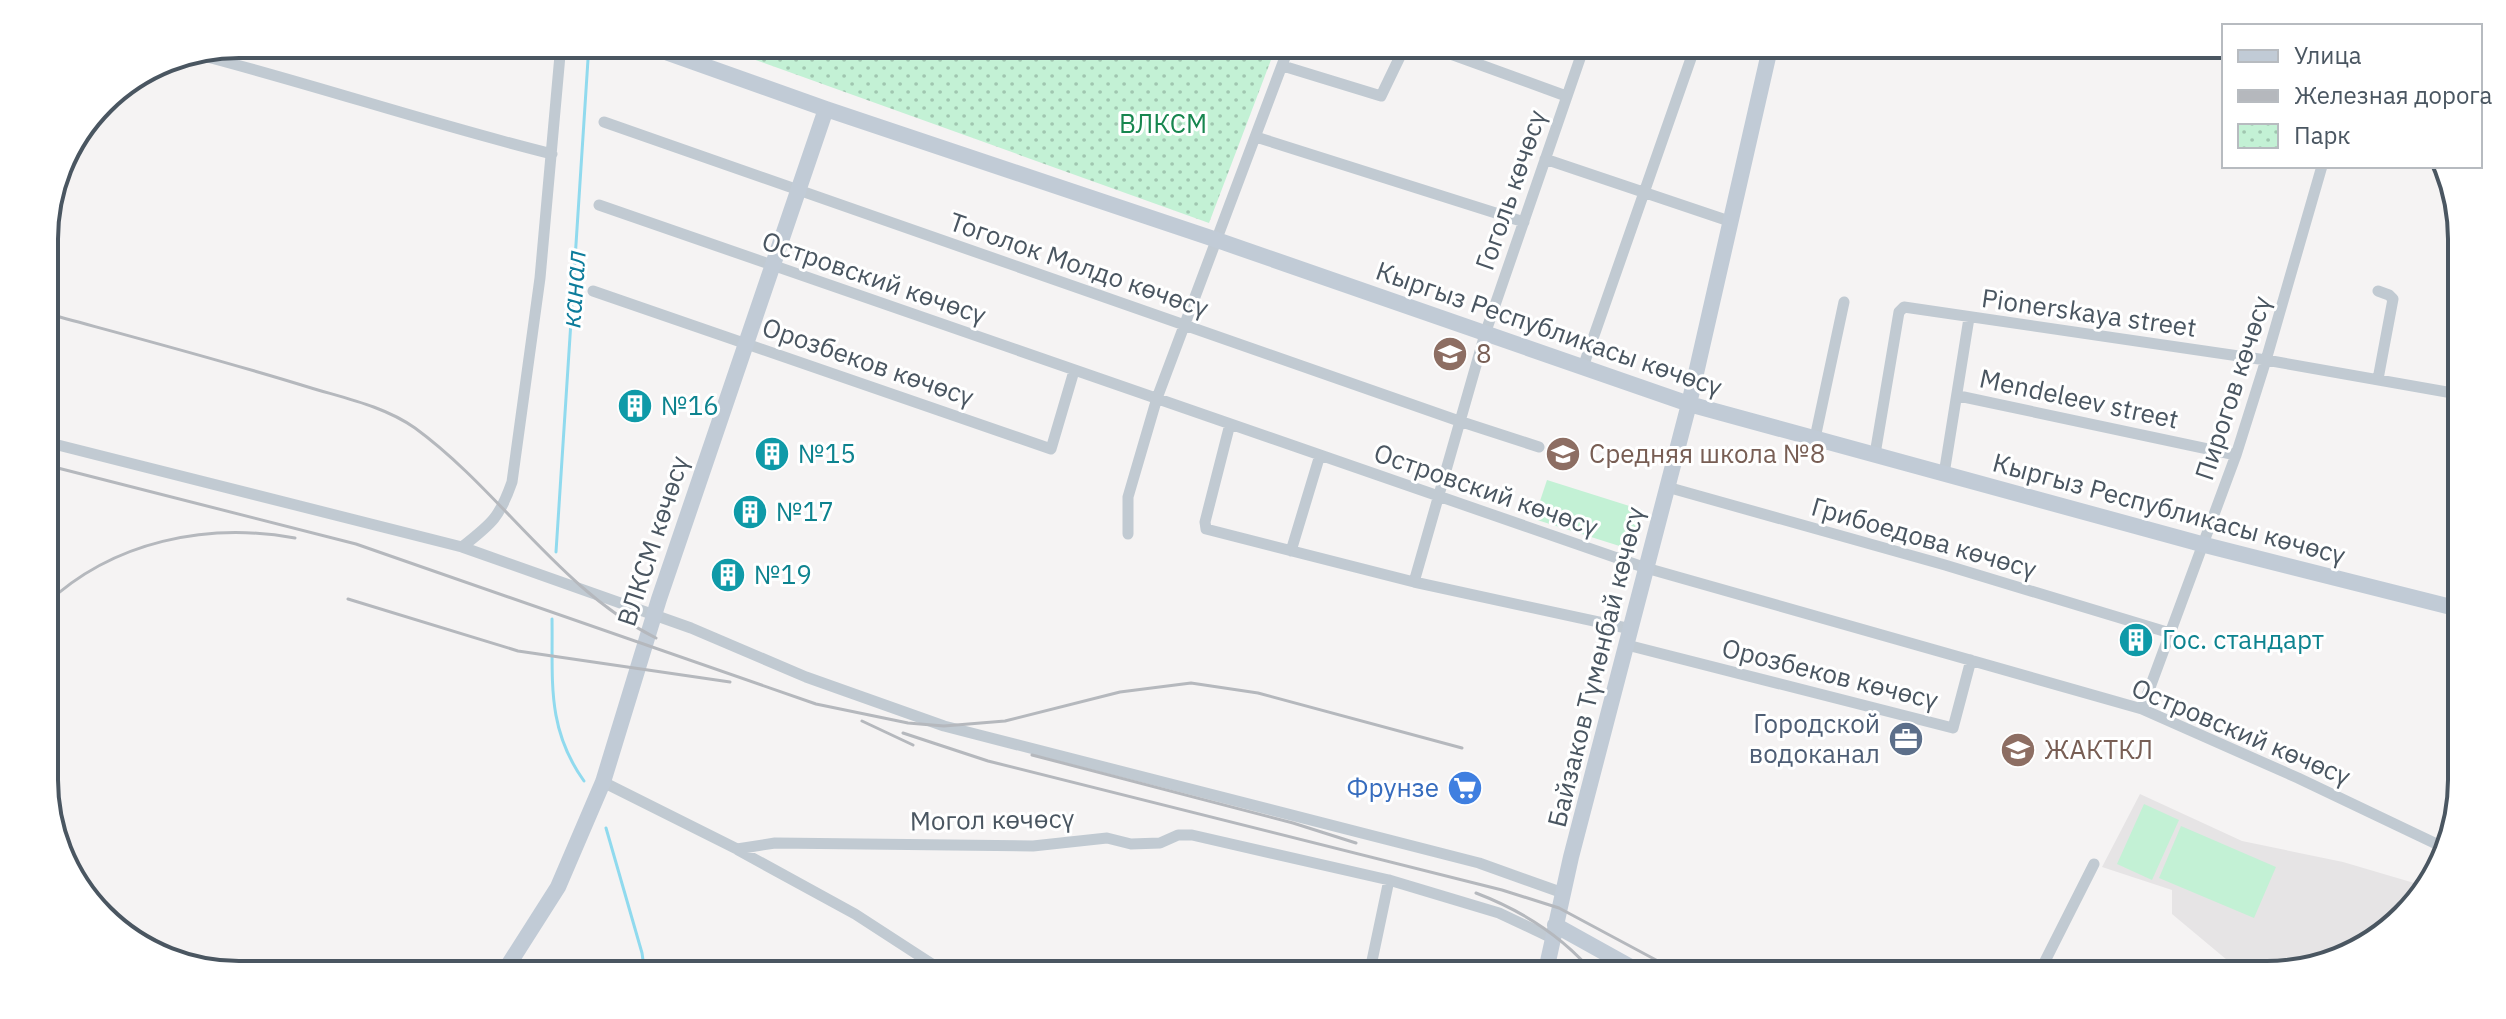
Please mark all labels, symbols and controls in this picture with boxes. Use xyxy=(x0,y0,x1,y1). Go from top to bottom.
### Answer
legend xyxy=(2222,24,2482,168)
text: Улица xyxy=(2294,39,2362,71)
text: Железная дорога xyxy=(2294,79,2492,111)
street label: Гоголь көчөсү xyxy=(1467,105,1553,274)
park label: ВЛКСМ xyxy=(1119,106,1207,140)
text: Парк xyxy=(2294,119,2351,151)
street label: Тоголок Молдо көчөсү xyxy=(945,204,1214,324)
street label: Островский көчөсү xyxy=(758,223,991,331)
water label: канал xyxy=(551,249,594,329)
street label: Кыргыз Республикасы көчөсү xyxy=(1372,253,1727,403)
street label: Pionerskaya street xyxy=(1979,280,2199,344)
street label: Пирогов көчөсү xyxy=(2186,291,2278,484)
street label: Орозбеков көчөсү xyxy=(758,309,979,413)
school or university icon: 8 xyxy=(1431,335,1469,373)
place label: 8 xyxy=(1476,336,1492,370)
street label: Mendeleev street xyxy=(1977,360,2182,436)
building icon: №16 xyxy=(616,387,654,425)
place label: №16 xyxy=(661,388,719,422)
building icon: №15 xyxy=(753,435,791,473)
street label: Островский көчөсү xyxy=(1370,435,1603,543)
school or university icon: Средняя школа №8 xyxy=(1544,435,1582,473)
place label: №15 xyxy=(798,436,856,470)
place label: Средняя школа №8 xyxy=(1589,436,1825,470)
street label: Кыргыз Республикасы көчөсү xyxy=(1989,445,2350,572)
street label: ВЛКСМ көчөсү xyxy=(609,451,696,630)
street label: Грибоедова көчөсү xyxy=(1808,489,2041,585)
building icon: №17 xyxy=(731,493,769,531)
place label: №17 xyxy=(776,494,834,528)
street label: Байзаков Түмөнбай көчөсү xyxy=(1539,503,1651,830)
building icon: №19 xyxy=(709,556,747,594)
place label: №19 xyxy=(754,557,812,591)
building icon: Гос. стандарт xyxy=(2117,621,2155,659)
place label: Гос. стандарт xyxy=(2162,622,2324,656)
street label: Орозбеков көчөсү xyxy=(1719,630,1942,716)
street label: Островский көчөсү xyxy=(2127,670,2356,793)
place label: Городской водоканал xyxy=(1749,706,1880,770)
office icon: Городской водоканал xyxy=(1887,720,1925,758)
school or university icon: ЖАКТКЛ xyxy=(1999,731,2037,769)
place label: ЖАКТКЛ xyxy=(2044,732,2153,766)
supermarket icon: Фрунзе xyxy=(1446,769,1484,807)
place label: Фрунзе xyxy=(1347,770,1439,804)
street label: Могол көчөсү xyxy=(909,801,1075,837)

